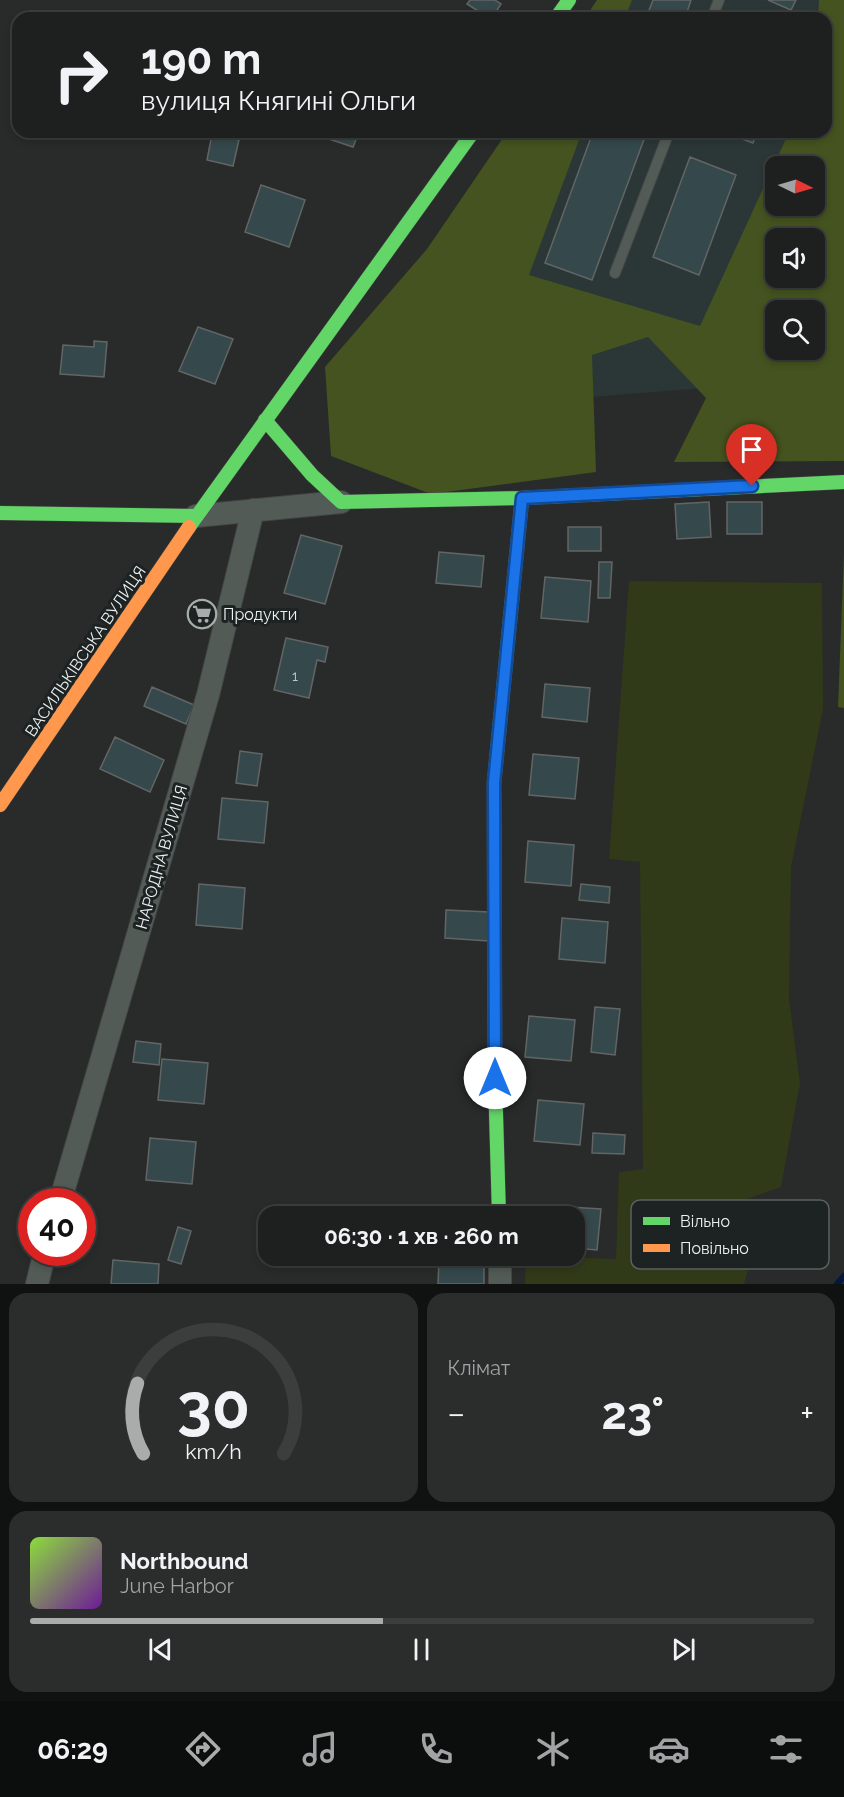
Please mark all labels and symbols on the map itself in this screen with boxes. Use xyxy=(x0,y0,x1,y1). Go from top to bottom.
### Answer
north arrow xyxy=(765,156,825,216)
pin xyxy=(726,424,777,486)
street label: ВАСИЛЬКІВСЬКА ВУЛИЦЯ xyxy=(21,562,150,740)
supermarket icon: Продукти xyxy=(186,598,218,630)
place label: Продукти xyxy=(223,605,297,624)
house number: 1 xyxy=(292,668,298,684)
street label: НАРОДНА ВУЛИЦЯ xyxy=(132,783,191,931)
position arrow xyxy=(463,1046,527,1110)
speed limit sign: 40 xyxy=(18,1188,96,1266)
legend xyxy=(631,1200,829,1269)
text: Вільно xyxy=(680,1212,730,1231)
text: Повільно xyxy=(680,1239,749,1258)

